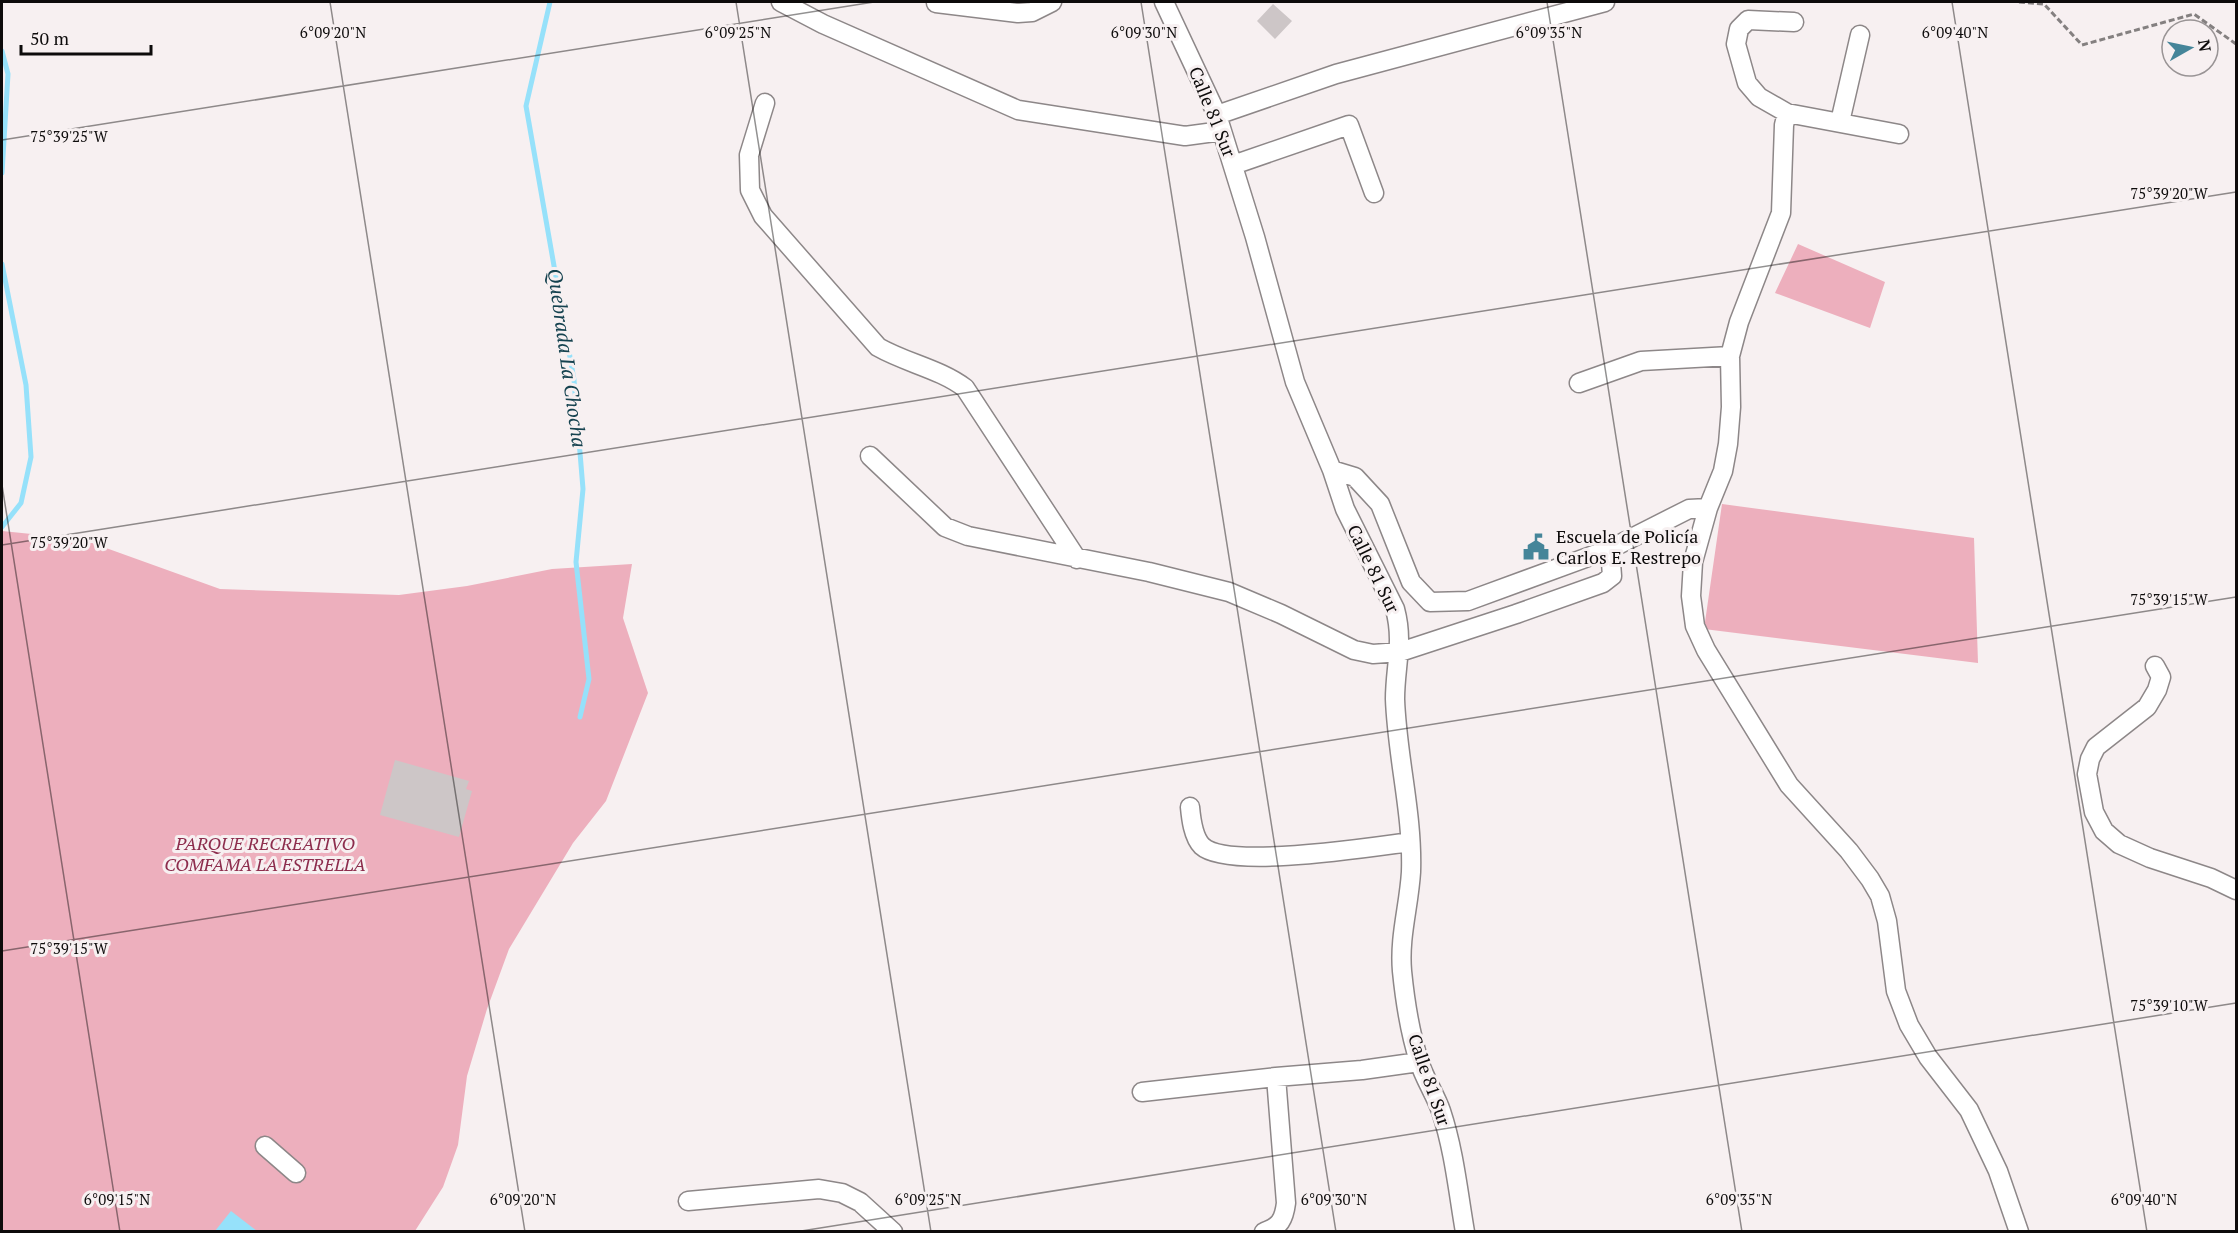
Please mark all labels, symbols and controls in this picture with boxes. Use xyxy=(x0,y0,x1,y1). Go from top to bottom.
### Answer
scale bar xyxy=(21,18,152,56)
north arrow xyxy=(2160,18,2220,78)
text: 6°09'20"N xyxy=(300,22,366,42)
text: 6°09'25"N xyxy=(705,22,771,42)
text: 6°09'30"N xyxy=(1111,22,1177,42)
text: 6°09'35"N xyxy=(1516,22,1582,42)
text: 6°09'40"N xyxy=(1922,22,1988,42)
text: 50 m xyxy=(30,26,70,50)
text: N xyxy=(2193,38,2217,53)
street label: Calle 81 Sur xyxy=(1184,63,1242,160)
text: 75°39'25"W xyxy=(30,126,109,146)
text: 75°39'20"W xyxy=(2130,183,2209,203)
water label: Quebrada La Chocha xyxy=(542,267,593,449)
street label: Calle 81 Sur xyxy=(1342,520,1406,617)
place label: Escuela de Policía Carlos E. Restrepo xyxy=(1556,524,1701,569)
text: 75°39'20"W xyxy=(30,532,109,552)
public building icon: Escuela de Policía Carlos E. Restrepo xyxy=(1521,532,1551,562)
text: 75°39'15"W xyxy=(2130,589,2209,609)
park label: PARQUE RECREATIVO COMFAMA LA ESTRELLA xyxy=(164,831,366,876)
text: 75°39'15"W xyxy=(30,938,109,958)
text: 75°39'10"W xyxy=(2130,995,2209,1015)
street label: Calle 81 Sur xyxy=(1403,1031,1457,1129)
text: 6°09'15"N xyxy=(84,1189,150,1209)
text: 6°09'20"N xyxy=(490,1189,556,1209)
text: 6°09'25"N xyxy=(895,1189,961,1209)
text: 6°09'30"N xyxy=(1301,1189,1367,1209)
text: 6°09'35"N xyxy=(1706,1189,1772,1209)
text: 6°09'40"N xyxy=(2111,1189,2177,1209)

